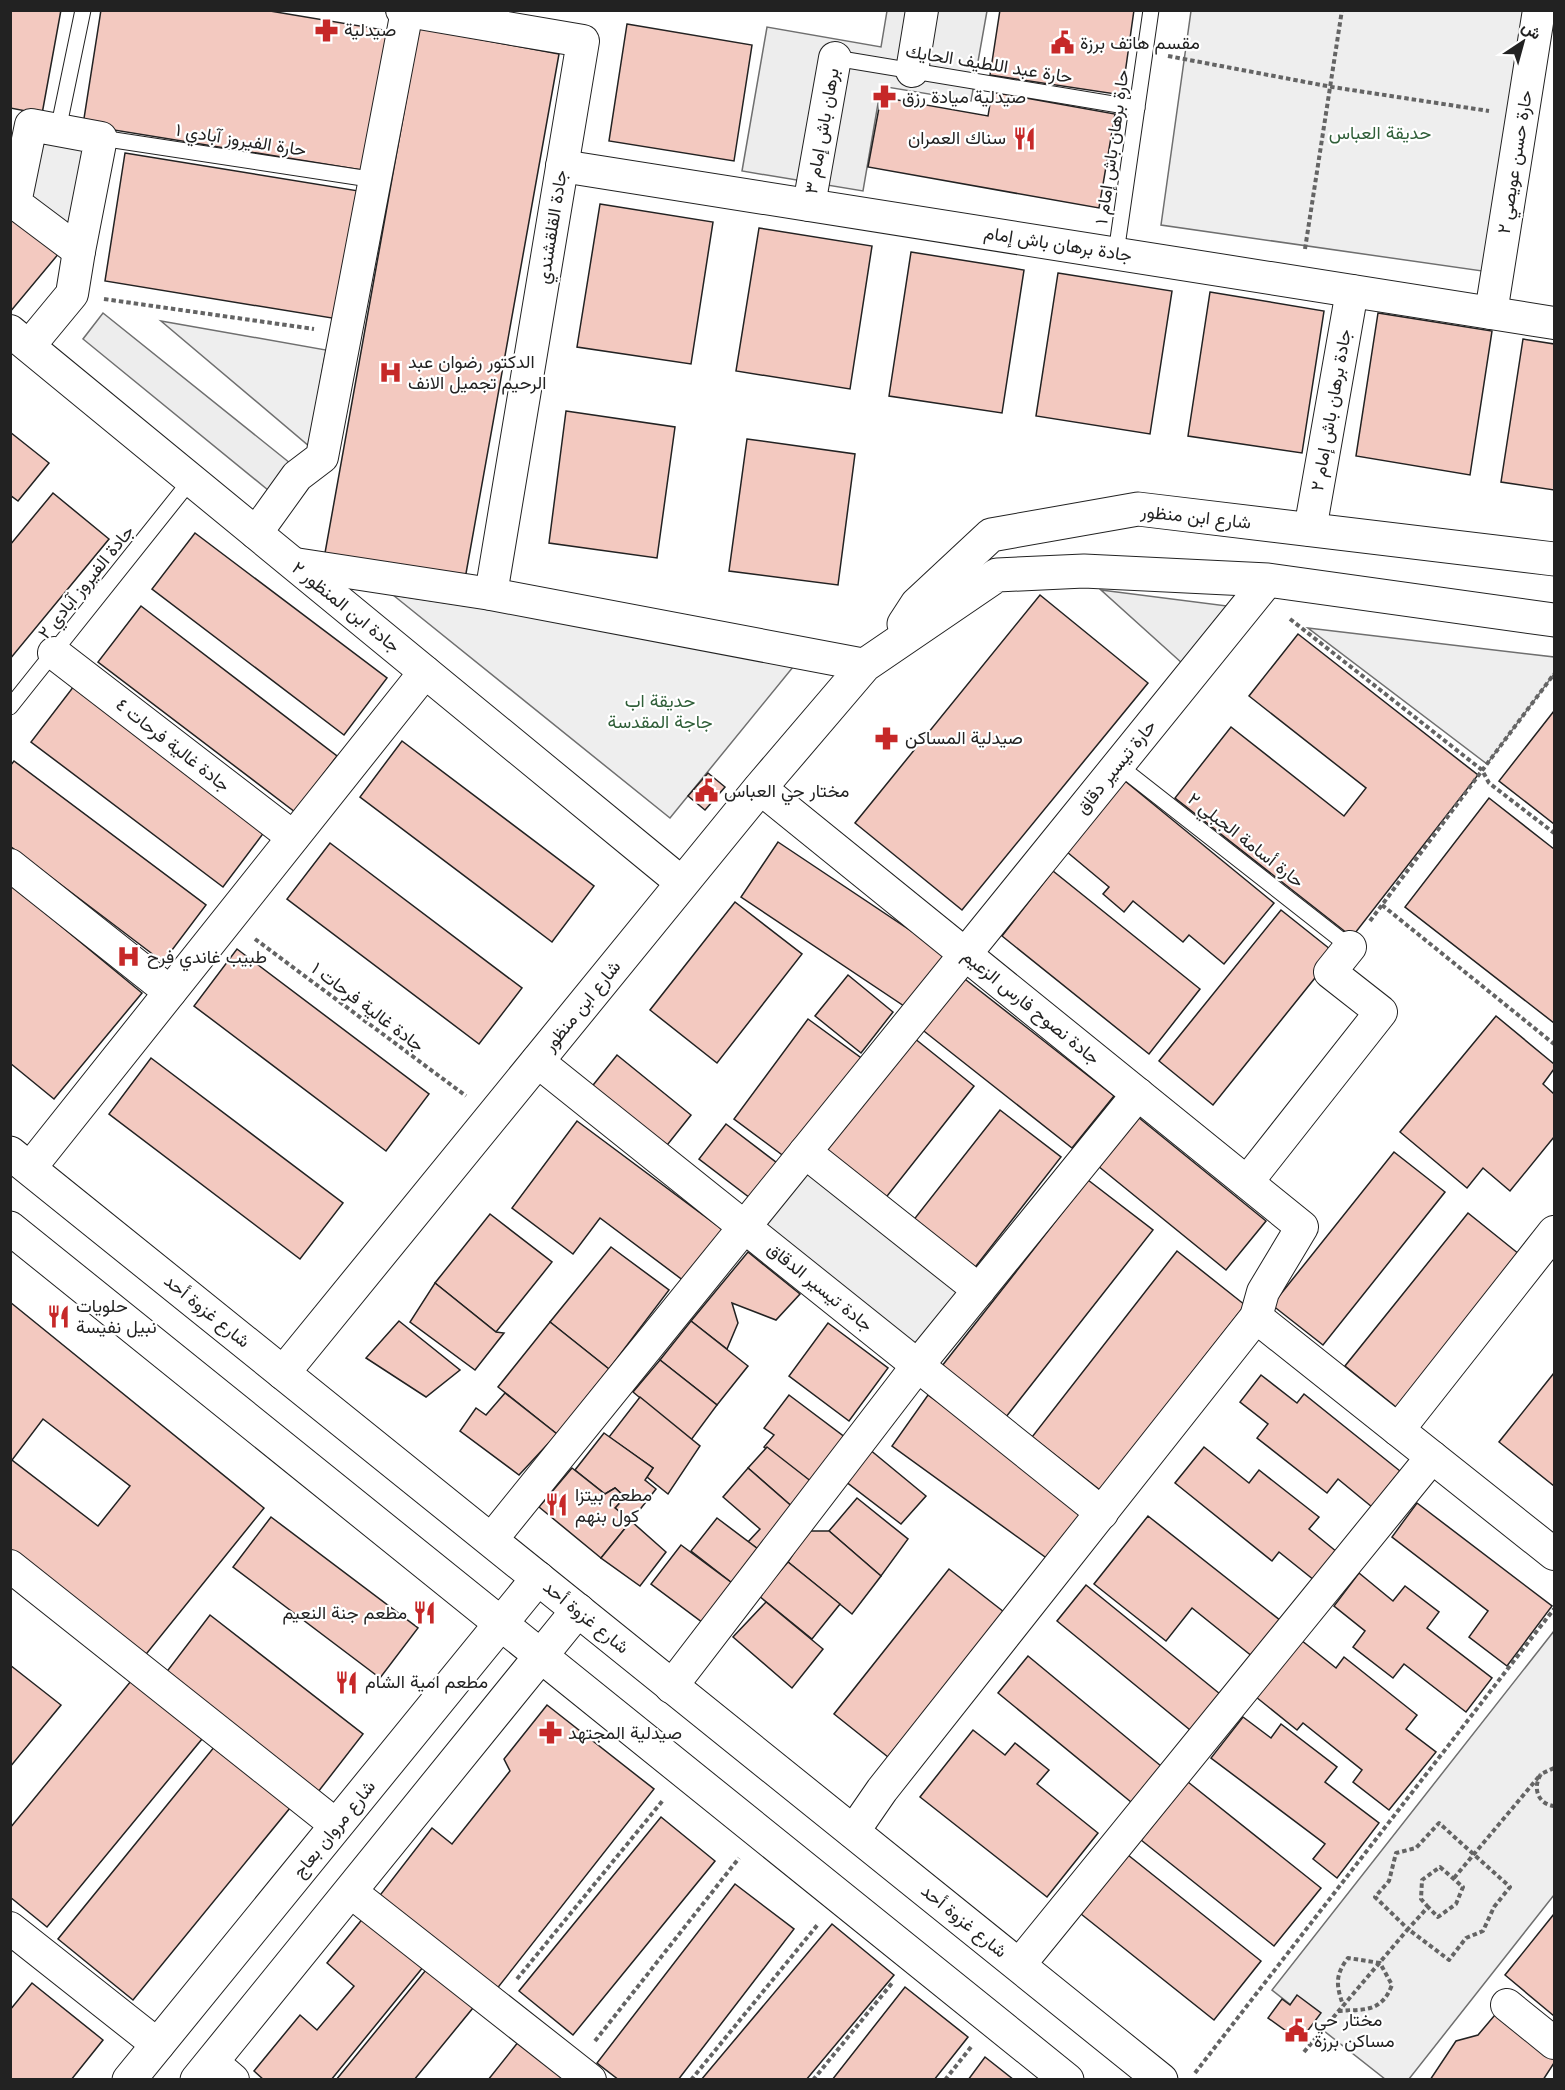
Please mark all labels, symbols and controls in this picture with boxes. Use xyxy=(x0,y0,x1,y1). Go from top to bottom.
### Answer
north arrow xyxy=(1493,12,1553,72)
pharmacy icon: صيدلية xyxy=(313,17,339,43)
text: ش xyxy=(1518,18,1544,44)
place label: صيدلية xyxy=(344,20,396,40)
public building icon: مقسم هاتف برزة xyxy=(1049,30,1075,56)
place label: مقسم هاتف برزة xyxy=(1080,33,1200,55)
street label: حارة عبد اللطيف الحايك xyxy=(904,41,1074,88)
street label: برهان باش إمام ٣ xyxy=(801,66,845,196)
street label: حارة برهان باش إمام ١ xyxy=(1091,68,1135,226)
pharmacy icon: صيدلية ميادة رزق xyxy=(871,84,897,110)
place label: صيدلية ميادة رزق xyxy=(902,87,1026,108)
street label: حارة حسن عويصي ٢ xyxy=(1494,89,1541,236)
street label: حارة الفيروز آبادي ١ xyxy=(173,120,308,165)
park label: حديقة العباس xyxy=(1329,123,1431,144)
restaurant icon: سناك العمران xyxy=(1011,125,1037,151)
place label: سناك العمران xyxy=(908,128,1006,149)
street label: جادة القلقشندي xyxy=(533,168,576,286)
street label: جادة برهان باش إمام xyxy=(982,222,1133,268)
street label: جادة برهان باش إمام ٢ xyxy=(1307,328,1357,493)
place label: الدكتور رضوان عبد الرحيم تجميل الانف xyxy=(408,352,546,395)
hospital icon: الدكتور رضوان عبد الرحيم تجميل الانف xyxy=(377,359,403,385)
street label: شارع ابن منظور xyxy=(1139,501,1252,535)
street label: جادة الفيروز آبادي ٢ xyxy=(34,521,142,646)
street label: جادة ابن المنظور ٢ xyxy=(288,557,404,657)
park label: حديقة اب جاجة المقدسة xyxy=(608,691,712,732)
street label: جادة غالية فرحات ٤ xyxy=(112,694,234,796)
street label: حارة تيسير دقاق xyxy=(1072,716,1161,819)
pharmacy icon: صيدلية المساكن xyxy=(874,725,900,751)
place label: صيدلية المساكن xyxy=(905,728,1023,749)
public building icon: مختار حي العباس xyxy=(693,778,719,804)
place label: مختار حي العباس xyxy=(724,781,849,806)
street label: حارة أسامة الجبلي ٢ xyxy=(1181,789,1308,895)
hospital icon: طبيب غاندي فرح xyxy=(116,944,142,970)
street label: جادة نصوح فارس الزعيم xyxy=(957,946,1104,1070)
place label: طبيب غاندي فرح xyxy=(147,947,267,972)
street label: شارع ابن منظور xyxy=(539,957,626,1057)
street label: جادة غالية فرحات ١ xyxy=(307,958,428,1057)
street label: جادة تيسير الدقاق xyxy=(763,1238,877,1336)
street label: شارع غزوة أحد xyxy=(159,1270,254,1353)
place label: حلويات نبيل نفيسة xyxy=(76,1296,157,1338)
restaurant icon: حلويات نبيل نفيسة xyxy=(45,1303,71,1329)
place label: مطعم بيتزا كول بنهم xyxy=(575,1485,652,1528)
restaurant icon: مطعم بيتزا كول بنهم xyxy=(544,1492,570,1518)
street label: شارع غزوة أحد xyxy=(538,1576,633,1659)
restaurant icon: مطعم جنة النعيم xyxy=(412,1600,438,1626)
place label: مطعم جنة النعيم xyxy=(282,1603,407,1625)
restaurant icon: مطعم امية الشام xyxy=(334,1669,360,1695)
place label: مطعم امية الشام xyxy=(365,1672,488,1694)
pharmacy icon: صيدلية المجتهد xyxy=(537,1720,563,1746)
place label: صيدلية المجتهد xyxy=(568,1723,682,1744)
street label: شارع مروان بعاج xyxy=(289,1776,381,1883)
street label: شارع غزوة أحد xyxy=(916,1880,1011,1963)
place label: مختار حي مساكن برزة xyxy=(1314,2010,1395,2052)
public building icon: مختار حي مساكن برزة xyxy=(1283,2017,1309,2043)

